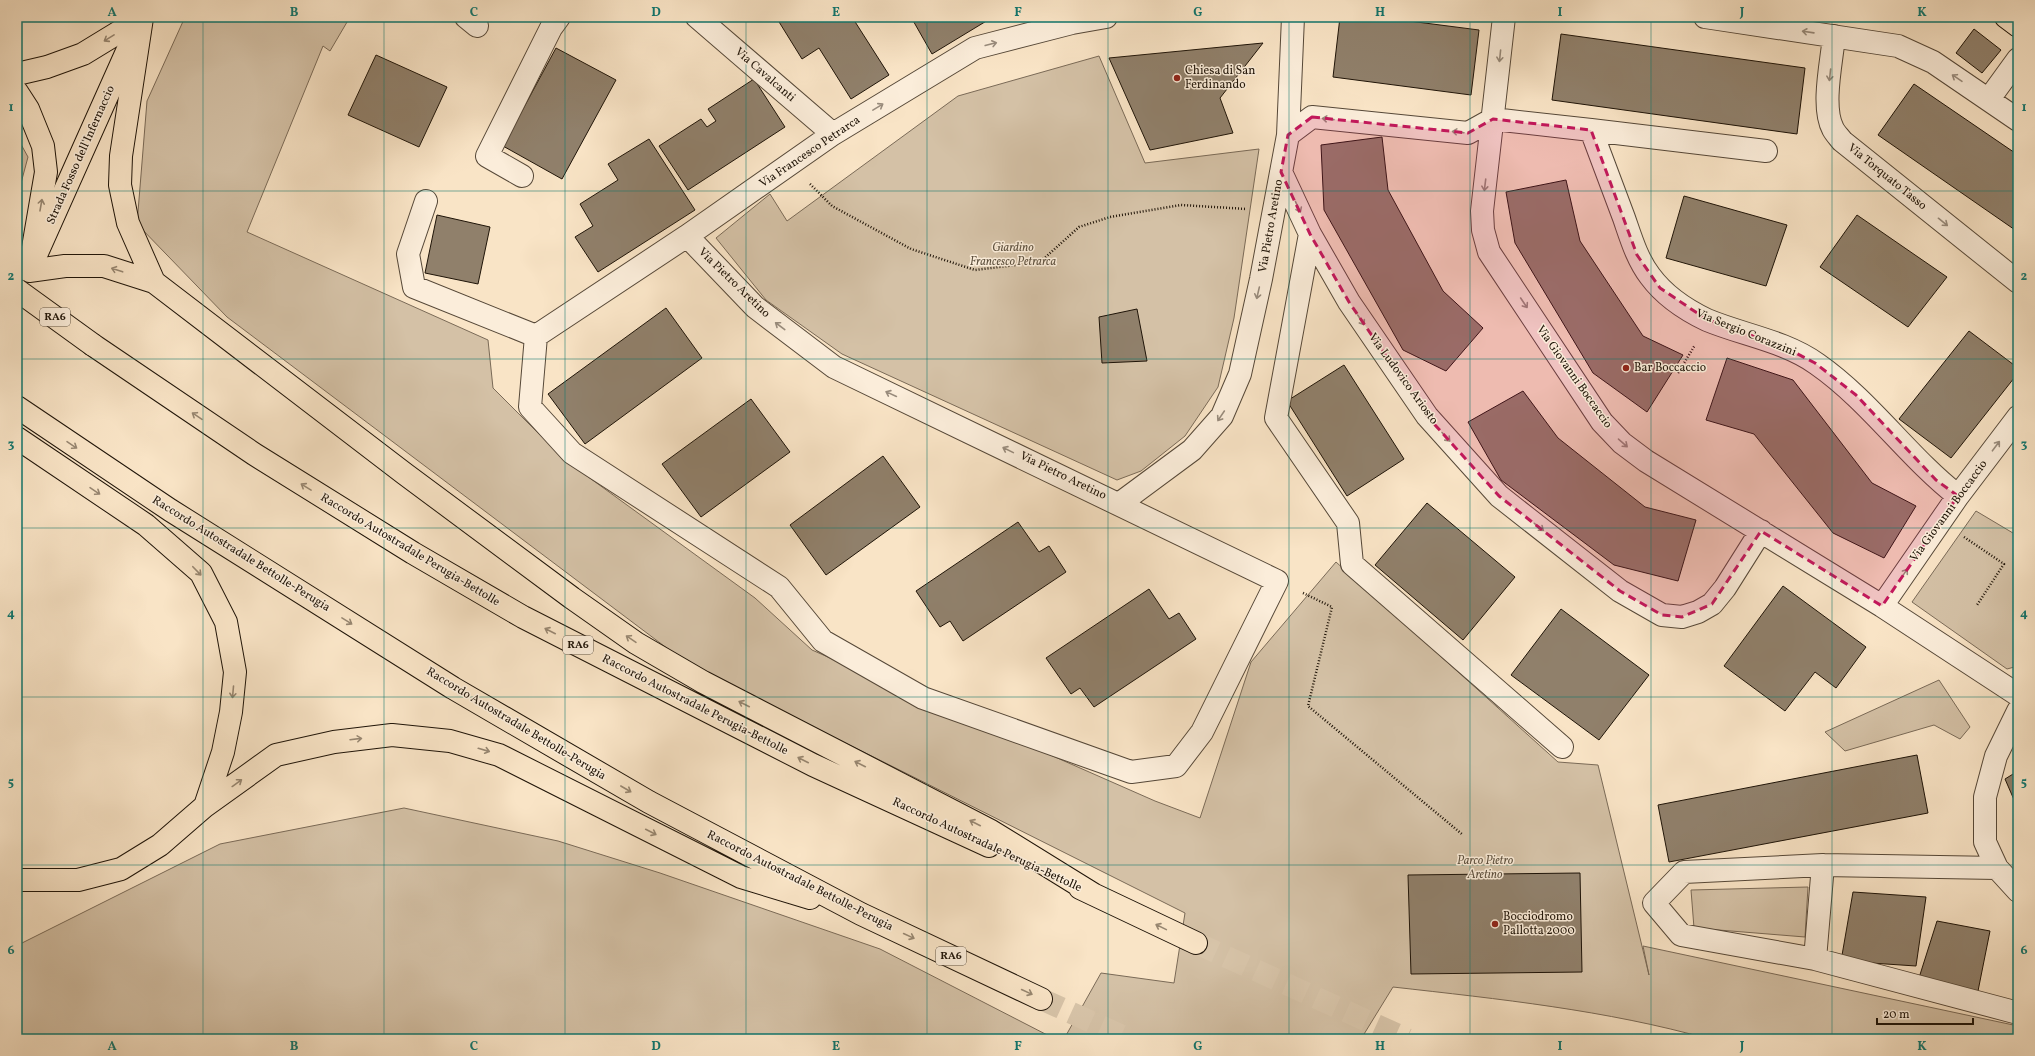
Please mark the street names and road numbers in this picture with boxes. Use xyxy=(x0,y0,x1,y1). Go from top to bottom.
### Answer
street label: Via Cavalcanti xyxy=(731,44,799,106)
street label: Strada Fosso dell'Infernaccio xyxy=(43,83,119,227)
street label: Via Francesco Petrarca xyxy=(756,112,864,192)
street label: Via Torquato Tasso xyxy=(1844,140,1930,214)
street label: Via Pietro Aretino xyxy=(1255,178,1287,274)
street label: Via Pietro Aretino xyxy=(694,244,774,322)
street label: Via Sergio Corazzini xyxy=(1693,306,1799,361)
road number: RA6 xyxy=(40,308,70,326)
street label: Via Giovanni Boccaccio xyxy=(1532,322,1616,432)
street label: Via Ludovico Ariosto xyxy=(1364,330,1442,428)
street label: Via Pietro Aretino xyxy=(1017,448,1109,504)
street label: Via Giovanni Boccaccio xyxy=(1907,457,1991,565)
street label: Raccordo Autostradale Perugia-Bettolle xyxy=(317,490,503,610)
street label: Raccordo Autostradale Bettolle-Perugia xyxy=(149,492,333,616)
road number: RA6 xyxy=(563,636,593,654)
street label: Raccordo Autostradale Perugia-Bettolle xyxy=(599,651,791,759)
street label: Raccordo Autostradale Bettolle-Perugia xyxy=(423,664,609,784)
street label: Raccordo Autostradale Perugia-Bettolle xyxy=(890,794,1085,896)
street label: Raccordo Autostradale Bettolle-Perugia xyxy=(704,827,896,935)
road number: RA6 xyxy=(936,947,966,965)

